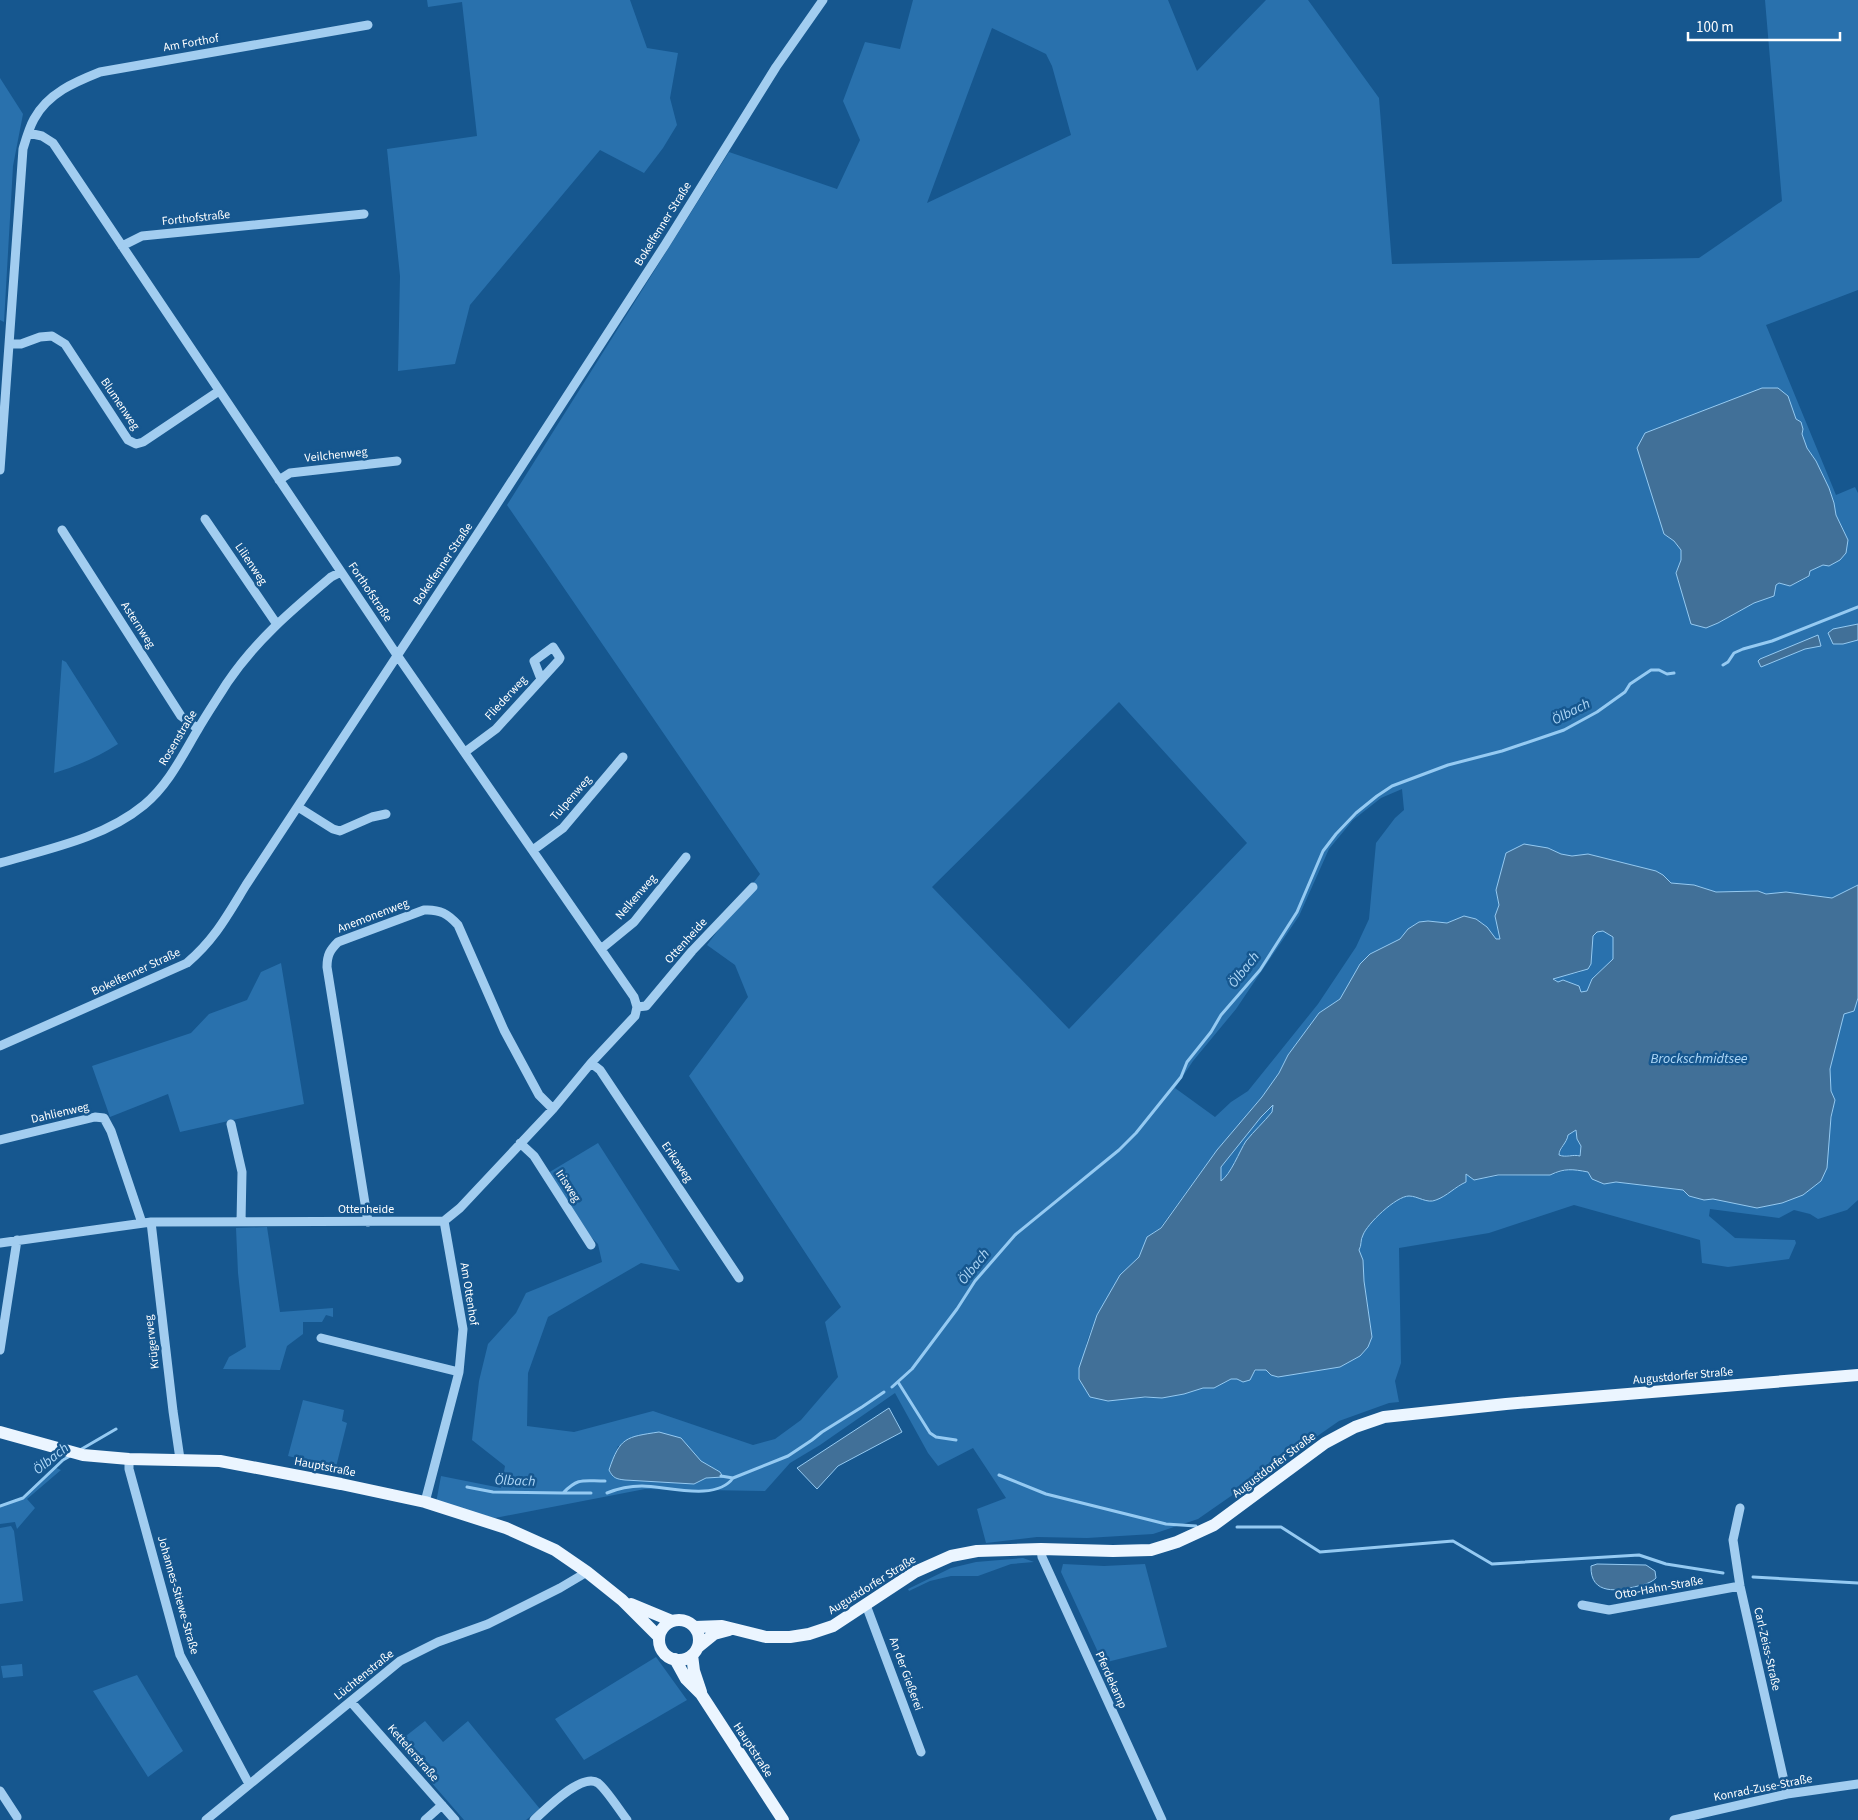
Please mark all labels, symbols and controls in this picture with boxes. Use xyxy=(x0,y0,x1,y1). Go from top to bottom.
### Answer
scale bar xyxy=(1688,10,1840,42)
text: 100 m xyxy=(1696,17,1734,38)
street label: Am Forthof xyxy=(162,30,220,56)
street label: Bokelfenner Straße xyxy=(630,179,696,269)
street label: Forthofstraße xyxy=(161,206,231,230)
street label: Blumenweg xyxy=(96,375,144,433)
street label: Veilchenweg xyxy=(304,443,368,467)
street label: Bokelfenner Straße xyxy=(409,519,477,609)
street label: Lilienweg xyxy=(231,539,271,589)
street label: Forthofstraße xyxy=(344,559,396,625)
street label: Asternweg xyxy=(117,598,159,652)
street label: Fliederweg xyxy=(481,672,531,724)
water label: Ölbach xyxy=(1548,694,1594,730)
street label: Rosenstraße xyxy=(155,707,201,769)
street label: Tulpenweg xyxy=(547,772,595,824)
street label: Nelkenweg xyxy=(611,870,661,924)
street label: Anemonenweg xyxy=(335,895,411,937)
street label: Ottenheide xyxy=(661,914,711,968)
street label: Bokelfenner Straße xyxy=(89,944,183,1000)
water label: Ölbach xyxy=(1224,948,1264,992)
water label: Brockschmidtsee xyxy=(1650,1049,1748,1069)
street label: Dahlienweg xyxy=(29,1098,91,1128)
street label: Erikaweg xyxy=(657,1138,697,1186)
street label: Irisweg xyxy=(551,1166,585,1206)
street label: Ottenheide xyxy=(338,1201,394,1218)
water label: Ölbach xyxy=(953,1245,995,1289)
street label: Am Ottenhof xyxy=(456,1261,482,1327)
street label: Krügerweg xyxy=(140,1314,164,1370)
street label: Augustdorfer Straße xyxy=(1632,1363,1734,1389)
street label: Augustdorfer Straße xyxy=(1229,1428,1319,1502)
water label: Ölbach xyxy=(29,1438,73,1480)
street label: Hauptstraße xyxy=(293,1453,357,1481)
water label: Ölbach xyxy=(494,1470,536,1492)
street label: Johannes-Stiewe-Straße xyxy=(153,1534,203,1656)
street label: Augustdorfer Straße xyxy=(825,1551,919,1619)
street label: Otto-Hahn-Straße xyxy=(1613,1572,1705,1604)
street label: Carl-Zeiss-Straße xyxy=(1749,1605,1785,1693)
street label: An der Gießerei xyxy=(885,1635,927,1713)
street label: Lüchtenstraße xyxy=(331,1646,397,1704)
street label: Pferdekamp xyxy=(1091,1649,1131,1712)
street label: Hauptstraße xyxy=(729,1719,777,1781)
street label: Kettelerstraße xyxy=(383,1721,443,1785)
street label: Konrad-Zuse-Straße xyxy=(1712,1770,1814,1806)

